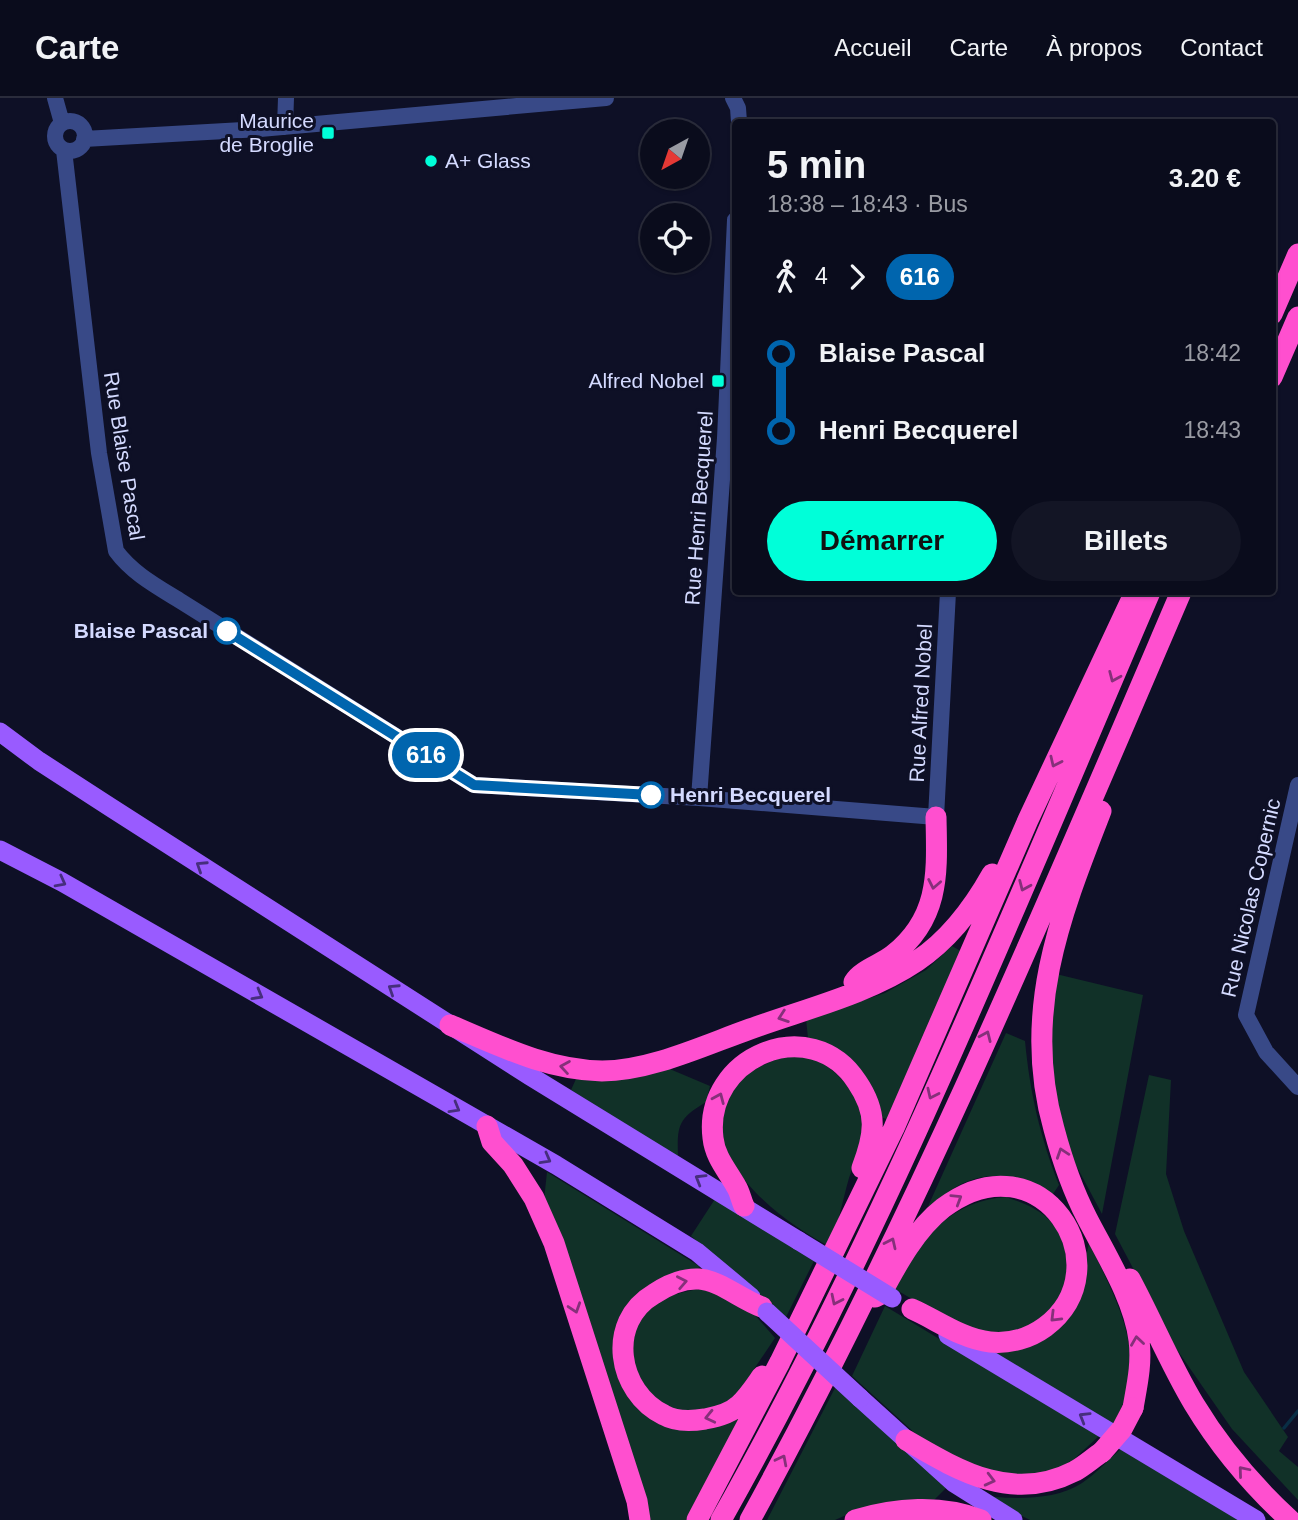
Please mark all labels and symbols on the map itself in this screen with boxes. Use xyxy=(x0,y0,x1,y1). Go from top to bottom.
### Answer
place label: Maurice de Broglie xyxy=(219,109,314,156)
north arrow xyxy=(640,119,710,189)
marker: Maurice de Broglie xyxy=(320,125,336,141)
place label: A+ Glass xyxy=(445,149,531,172)
marker: A+ Glass xyxy=(423,153,439,169)
place label: Alfred Nobel xyxy=(588,369,704,392)
street label: Rue Blaise Pascal xyxy=(100,370,149,542)
marker: Alfred Nobel xyxy=(710,373,726,389)
street label: Rue Henri Becquerel xyxy=(680,410,717,606)
marker: Blaise Pascal xyxy=(214,618,240,644)
place label: Blaise Pascal xyxy=(74,619,208,642)
street label: Rue Alfred Nobel xyxy=(905,623,936,783)
one-way arrow xyxy=(1108,669,1122,682)
line badge: 616 xyxy=(386,732,466,778)
one-way arrow xyxy=(1049,755,1063,767)
marker: Henri Becquerel xyxy=(638,782,664,808)
place label: Henri Becquerel xyxy=(670,783,831,806)
street label: Rue Nicolas Copernic xyxy=(1216,796,1285,999)
one-way arrow xyxy=(196,861,209,874)
one-way arrow xyxy=(53,874,66,887)
one-way arrow xyxy=(928,878,943,890)
one-way arrow xyxy=(1018,878,1032,891)
one-way arrow xyxy=(387,984,400,997)
one-way arrow xyxy=(250,987,263,1000)
one-way arrow xyxy=(778,1009,790,1023)
one-way arrow xyxy=(978,1031,992,1043)
one-way arrow xyxy=(559,1060,571,1075)
one-way arrow xyxy=(926,1087,940,1099)
one-way arrow xyxy=(711,1093,725,1105)
one-way arrow xyxy=(448,1100,461,1113)
one-way arrow xyxy=(1056,1147,1070,1159)
one-way arrow xyxy=(539,1151,551,1164)
one-way arrow xyxy=(694,1175,707,1188)
one-way arrow xyxy=(950,1195,963,1208)
one-way arrow xyxy=(882,1237,896,1250)
one-way arrow xyxy=(676,1276,688,1291)
one-way arrow xyxy=(830,1293,844,1305)
one-way arrow xyxy=(567,1301,581,1313)
one-way arrow xyxy=(1050,1309,1063,1322)
one-way arrow xyxy=(1130,1335,1145,1347)
one-way arrow xyxy=(704,1409,716,1423)
one-way arrow xyxy=(1079,1412,1092,1425)
one-way arrow xyxy=(773,1455,787,1467)
one-way arrow xyxy=(1239,1467,1251,1480)
one-way arrow xyxy=(984,1472,996,1486)

